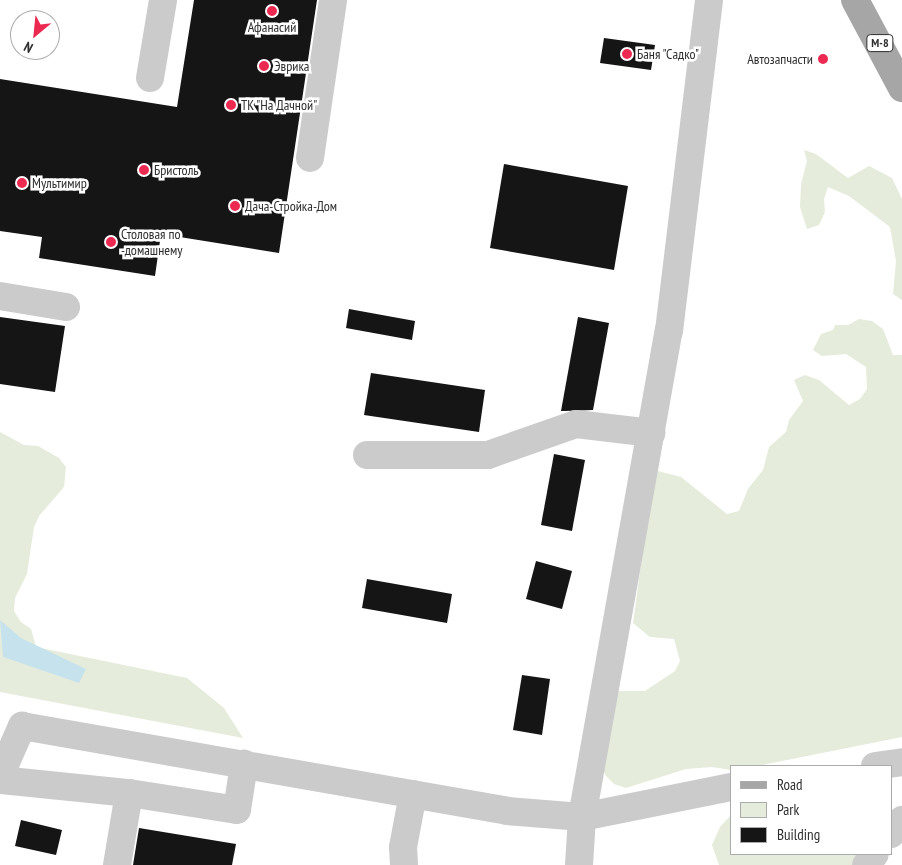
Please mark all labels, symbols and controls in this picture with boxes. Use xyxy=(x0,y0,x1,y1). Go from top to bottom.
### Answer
marker: Афанасий xyxy=(266,5,278,17)
north arrow xyxy=(10,10,60,60)
place label: Афанасий xyxy=(248,19,296,35)
road number: М-8 xyxy=(866,34,894,52)
text: N xyxy=(21,38,36,57)
place label: Баня "Садко" xyxy=(637,46,700,62)
marker: Баня "Садко" xyxy=(621,48,633,60)
place label: Автозапчасти xyxy=(747,51,813,67)
marker: Автозапчасти xyxy=(817,53,829,65)
place label: Эврика xyxy=(274,58,309,74)
marker: Эврика xyxy=(258,60,270,72)
place label: ТК "На Дачной" xyxy=(241,97,318,113)
marker: ТК "На Дачной" xyxy=(225,99,237,111)
place label: Бристоль xyxy=(154,162,199,178)
marker: Бристоль xyxy=(138,164,150,176)
place label: Мультимир xyxy=(32,175,87,191)
marker: Мультимир xyxy=(16,177,28,189)
place label: Дача-Стройка-Дом xyxy=(245,198,337,214)
marker: Дача-Стройка-Дом xyxy=(229,200,241,212)
place label: Столовая по -домашнему xyxy=(121,226,183,258)
marker: Столовая по -домашнему xyxy=(105,236,117,248)
legend xyxy=(730,765,892,855)
text: Road xyxy=(777,775,803,794)
text: Park xyxy=(777,800,799,819)
text: Building xyxy=(777,825,820,844)

